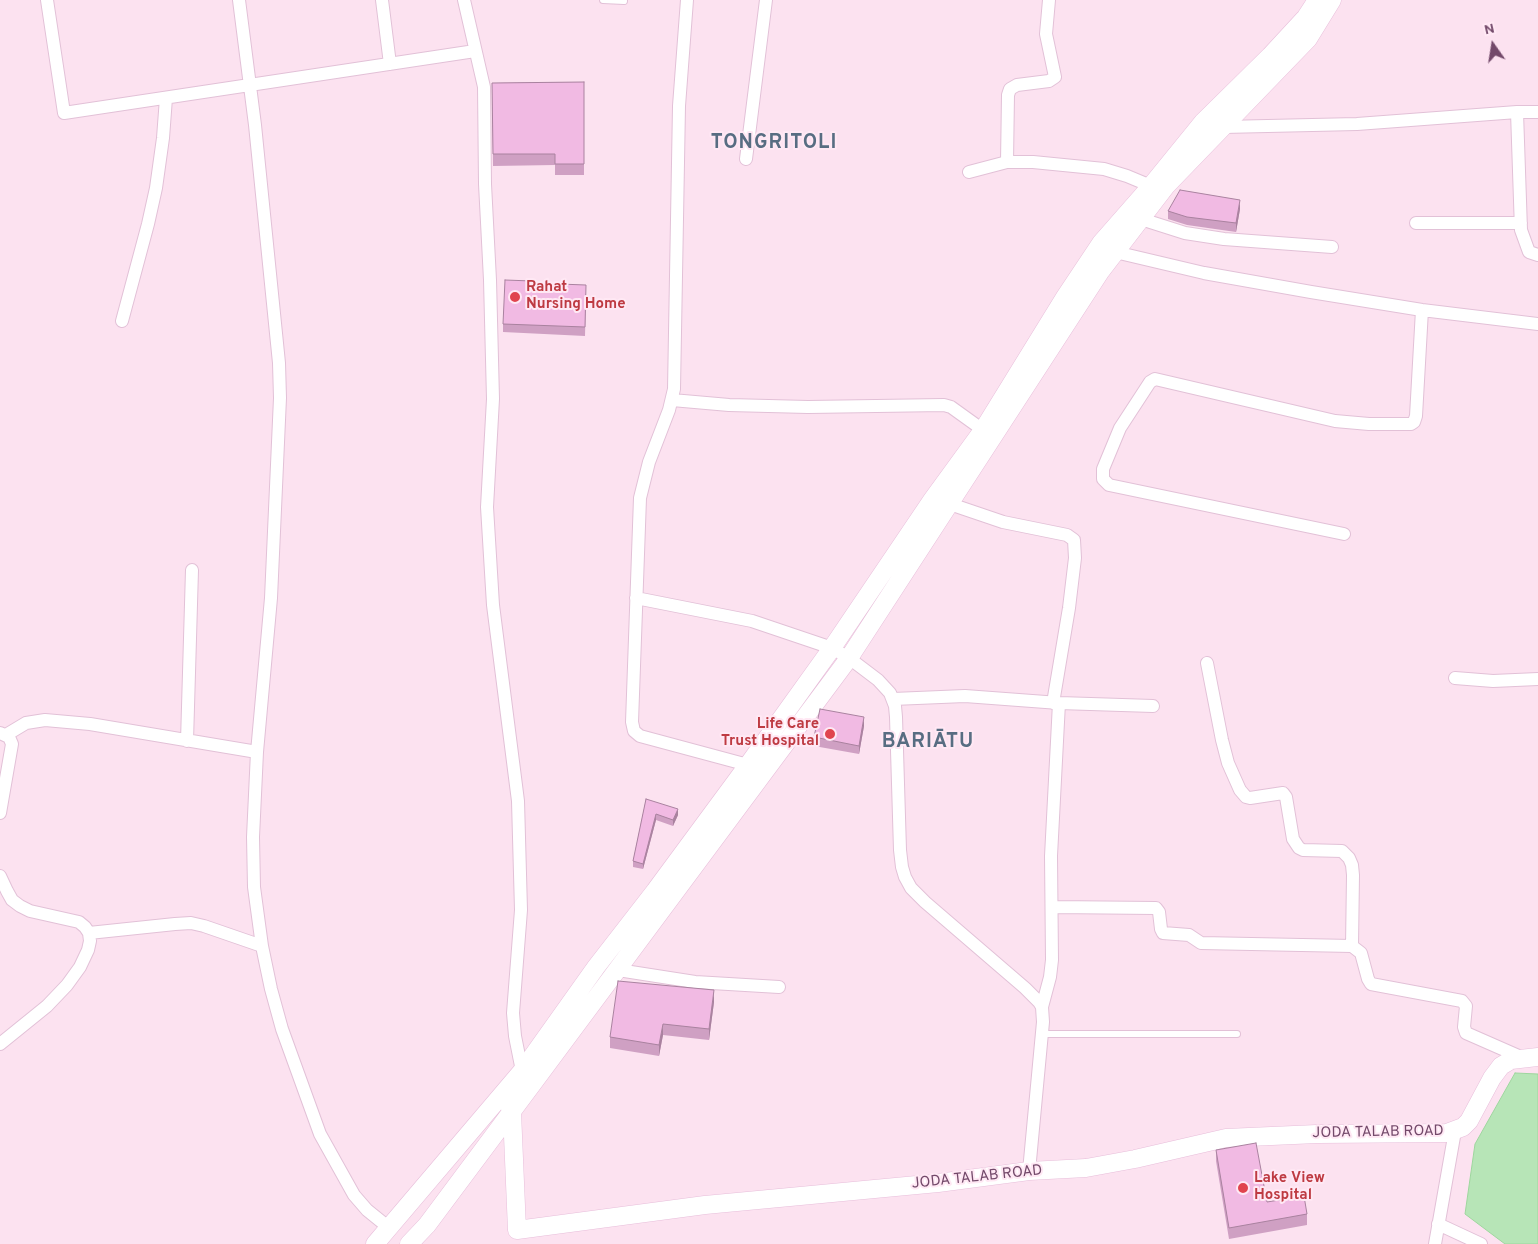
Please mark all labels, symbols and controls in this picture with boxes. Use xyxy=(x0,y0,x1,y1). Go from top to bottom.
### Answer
north arrow xyxy=(1468,20,1518,70)
text: N xyxy=(1483,20,1496,39)
district label: TONGRITOLI xyxy=(709,132,839,156)
place label: Rahat Nursing Home xyxy=(526,279,626,314)
marker: Rahat Nursing Home xyxy=(508,290,522,304)
place label: Life Care Trust Hospital xyxy=(721,716,819,751)
marker: Life Care Trust Hospital xyxy=(823,727,837,741)
district label: BARIĀTU xyxy=(881,731,975,755)
street label: JODA TALAB ROAD xyxy=(1312,1123,1444,1143)
street label: JODA TALAB ROAD xyxy=(911,1162,1043,1194)
place label: Lake View Hospital xyxy=(1254,1170,1325,1205)
marker: Lake View Hospital xyxy=(1236,1181,1250,1195)

